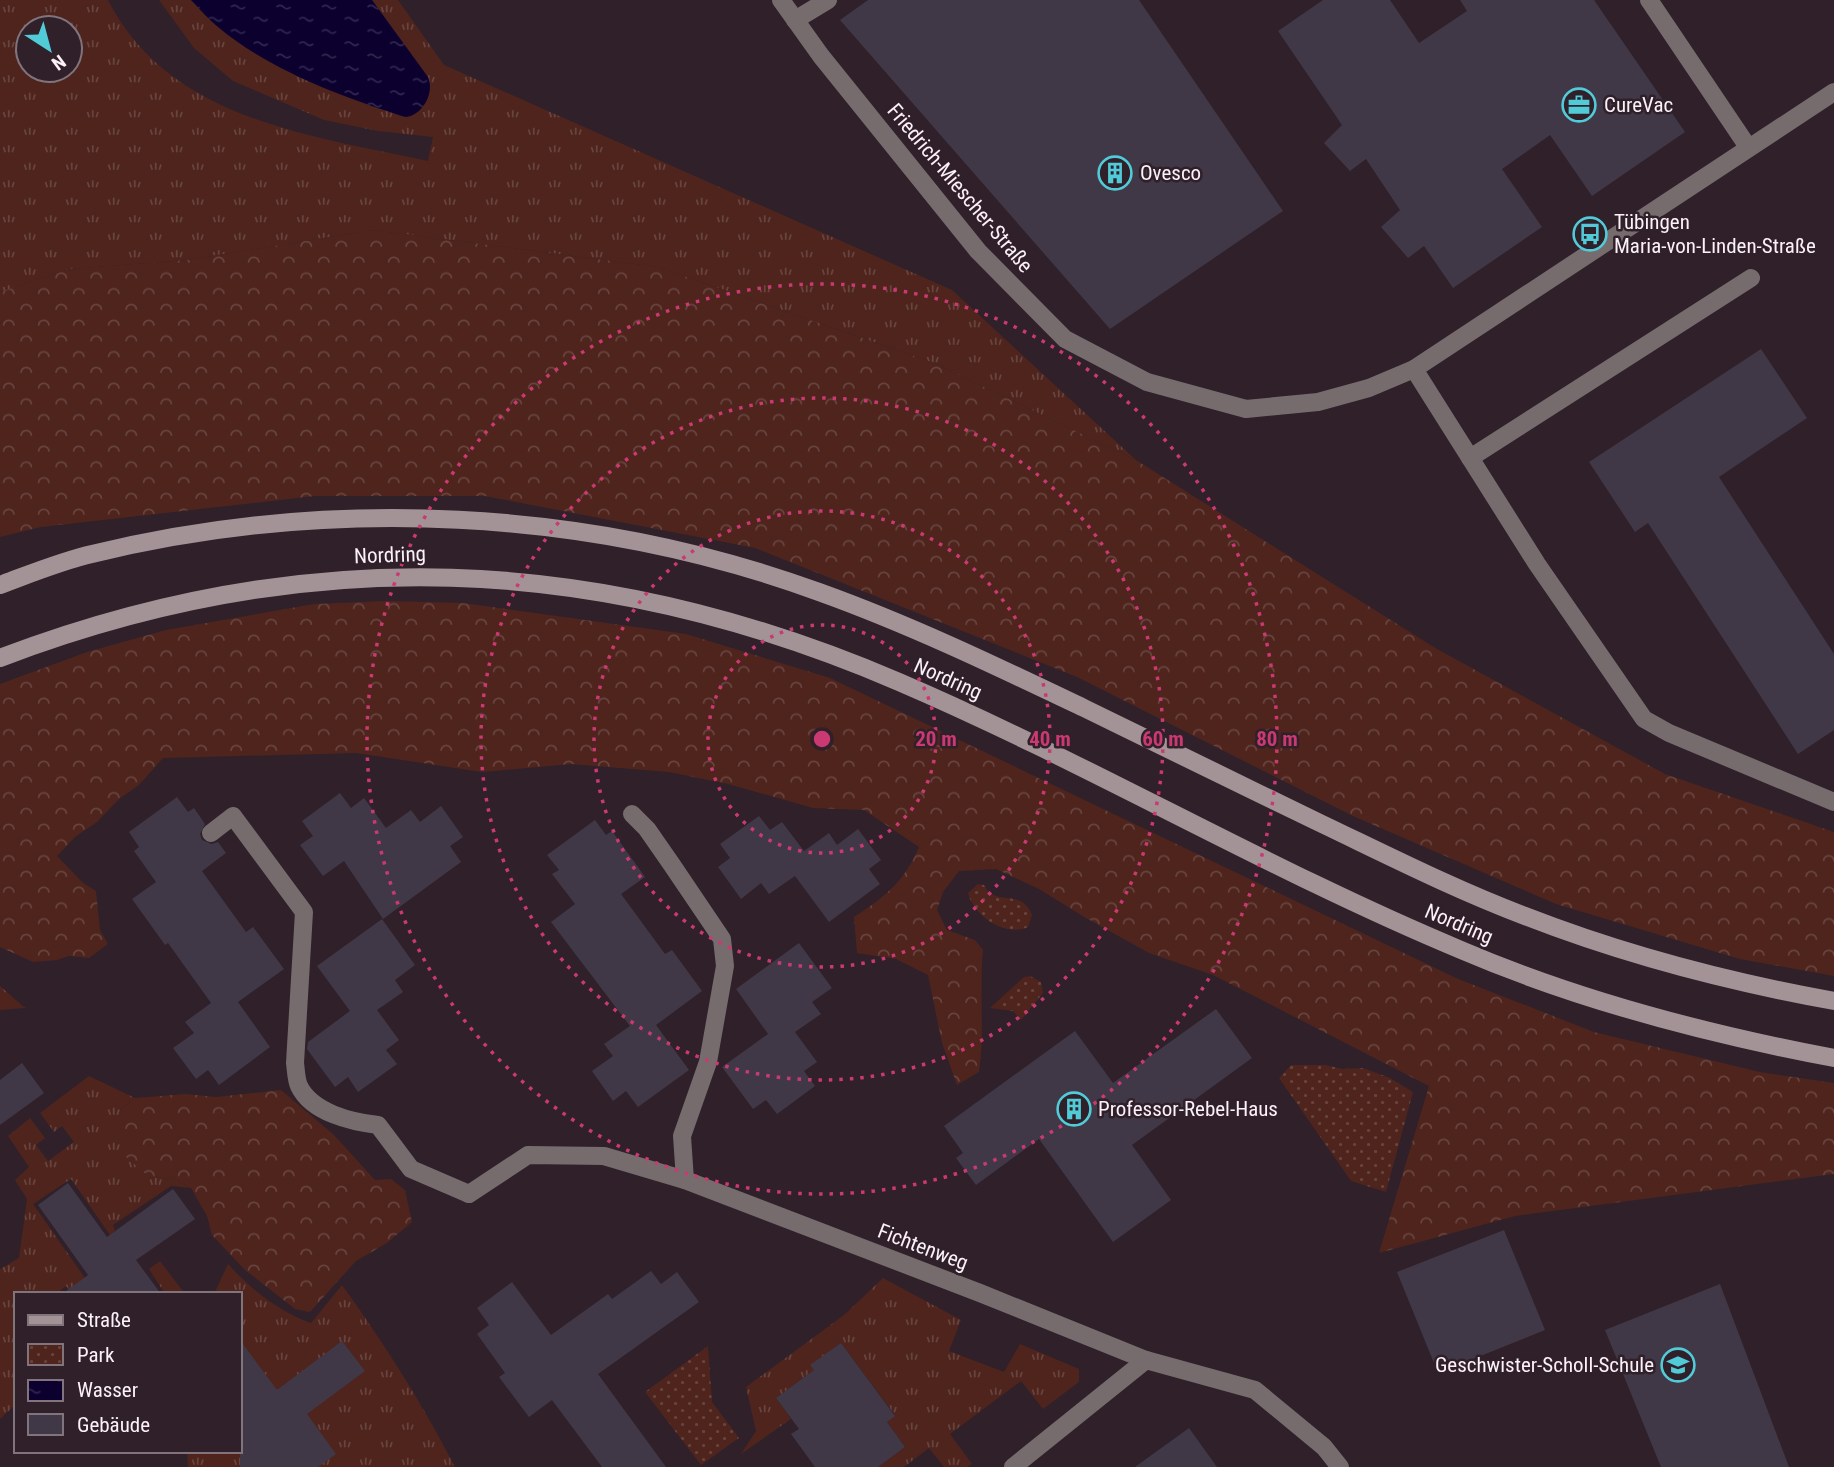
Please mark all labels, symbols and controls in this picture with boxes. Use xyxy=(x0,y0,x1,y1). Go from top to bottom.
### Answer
north arrow xyxy=(14,14,84,84)
text: N xyxy=(47,50,70,75)
office icon: CureVac xyxy=(1560,86,1598,124)
place label: CureVac xyxy=(1604,93,1673,117)
street label: Friedrich-Miescher-Straße xyxy=(882,99,1038,277)
building icon: Ovesco xyxy=(1096,154,1134,192)
place label: Ovesco xyxy=(1140,161,1201,185)
place label: Tübingen Maria-von-Linden-Straße xyxy=(1614,210,1816,258)
bus stop icon: Tübingen Maria-von-Linden-Straße xyxy=(1571,215,1609,253)
street label: Nordring xyxy=(354,542,426,568)
street label: Nordring xyxy=(910,653,986,705)
centre of rings xyxy=(810,727,834,751)
text: 20 m xyxy=(915,727,957,751)
text: 40 m xyxy=(1029,727,1071,751)
text: 60 m xyxy=(1142,727,1184,751)
text: 80 m xyxy=(1256,727,1298,751)
street label: Nordring xyxy=(1421,899,1497,949)
building icon: Professor-Rebel-Haus xyxy=(1055,1090,1093,1128)
place label: Professor-Rebel-Haus xyxy=(1098,1097,1278,1121)
street label: Fichtenweg xyxy=(874,1219,972,1275)
legend xyxy=(14,1292,242,1453)
text: Straße xyxy=(77,1308,131,1332)
text: Park xyxy=(77,1343,115,1367)
school or university icon: Geschwister-Scholl-Schule xyxy=(1659,1346,1697,1384)
place label: Geschwister-Scholl-Schule xyxy=(1435,1353,1654,1377)
text: Wasser xyxy=(77,1378,138,1402)
text: Gebäude xyxy=(77,1413,150,1437)

